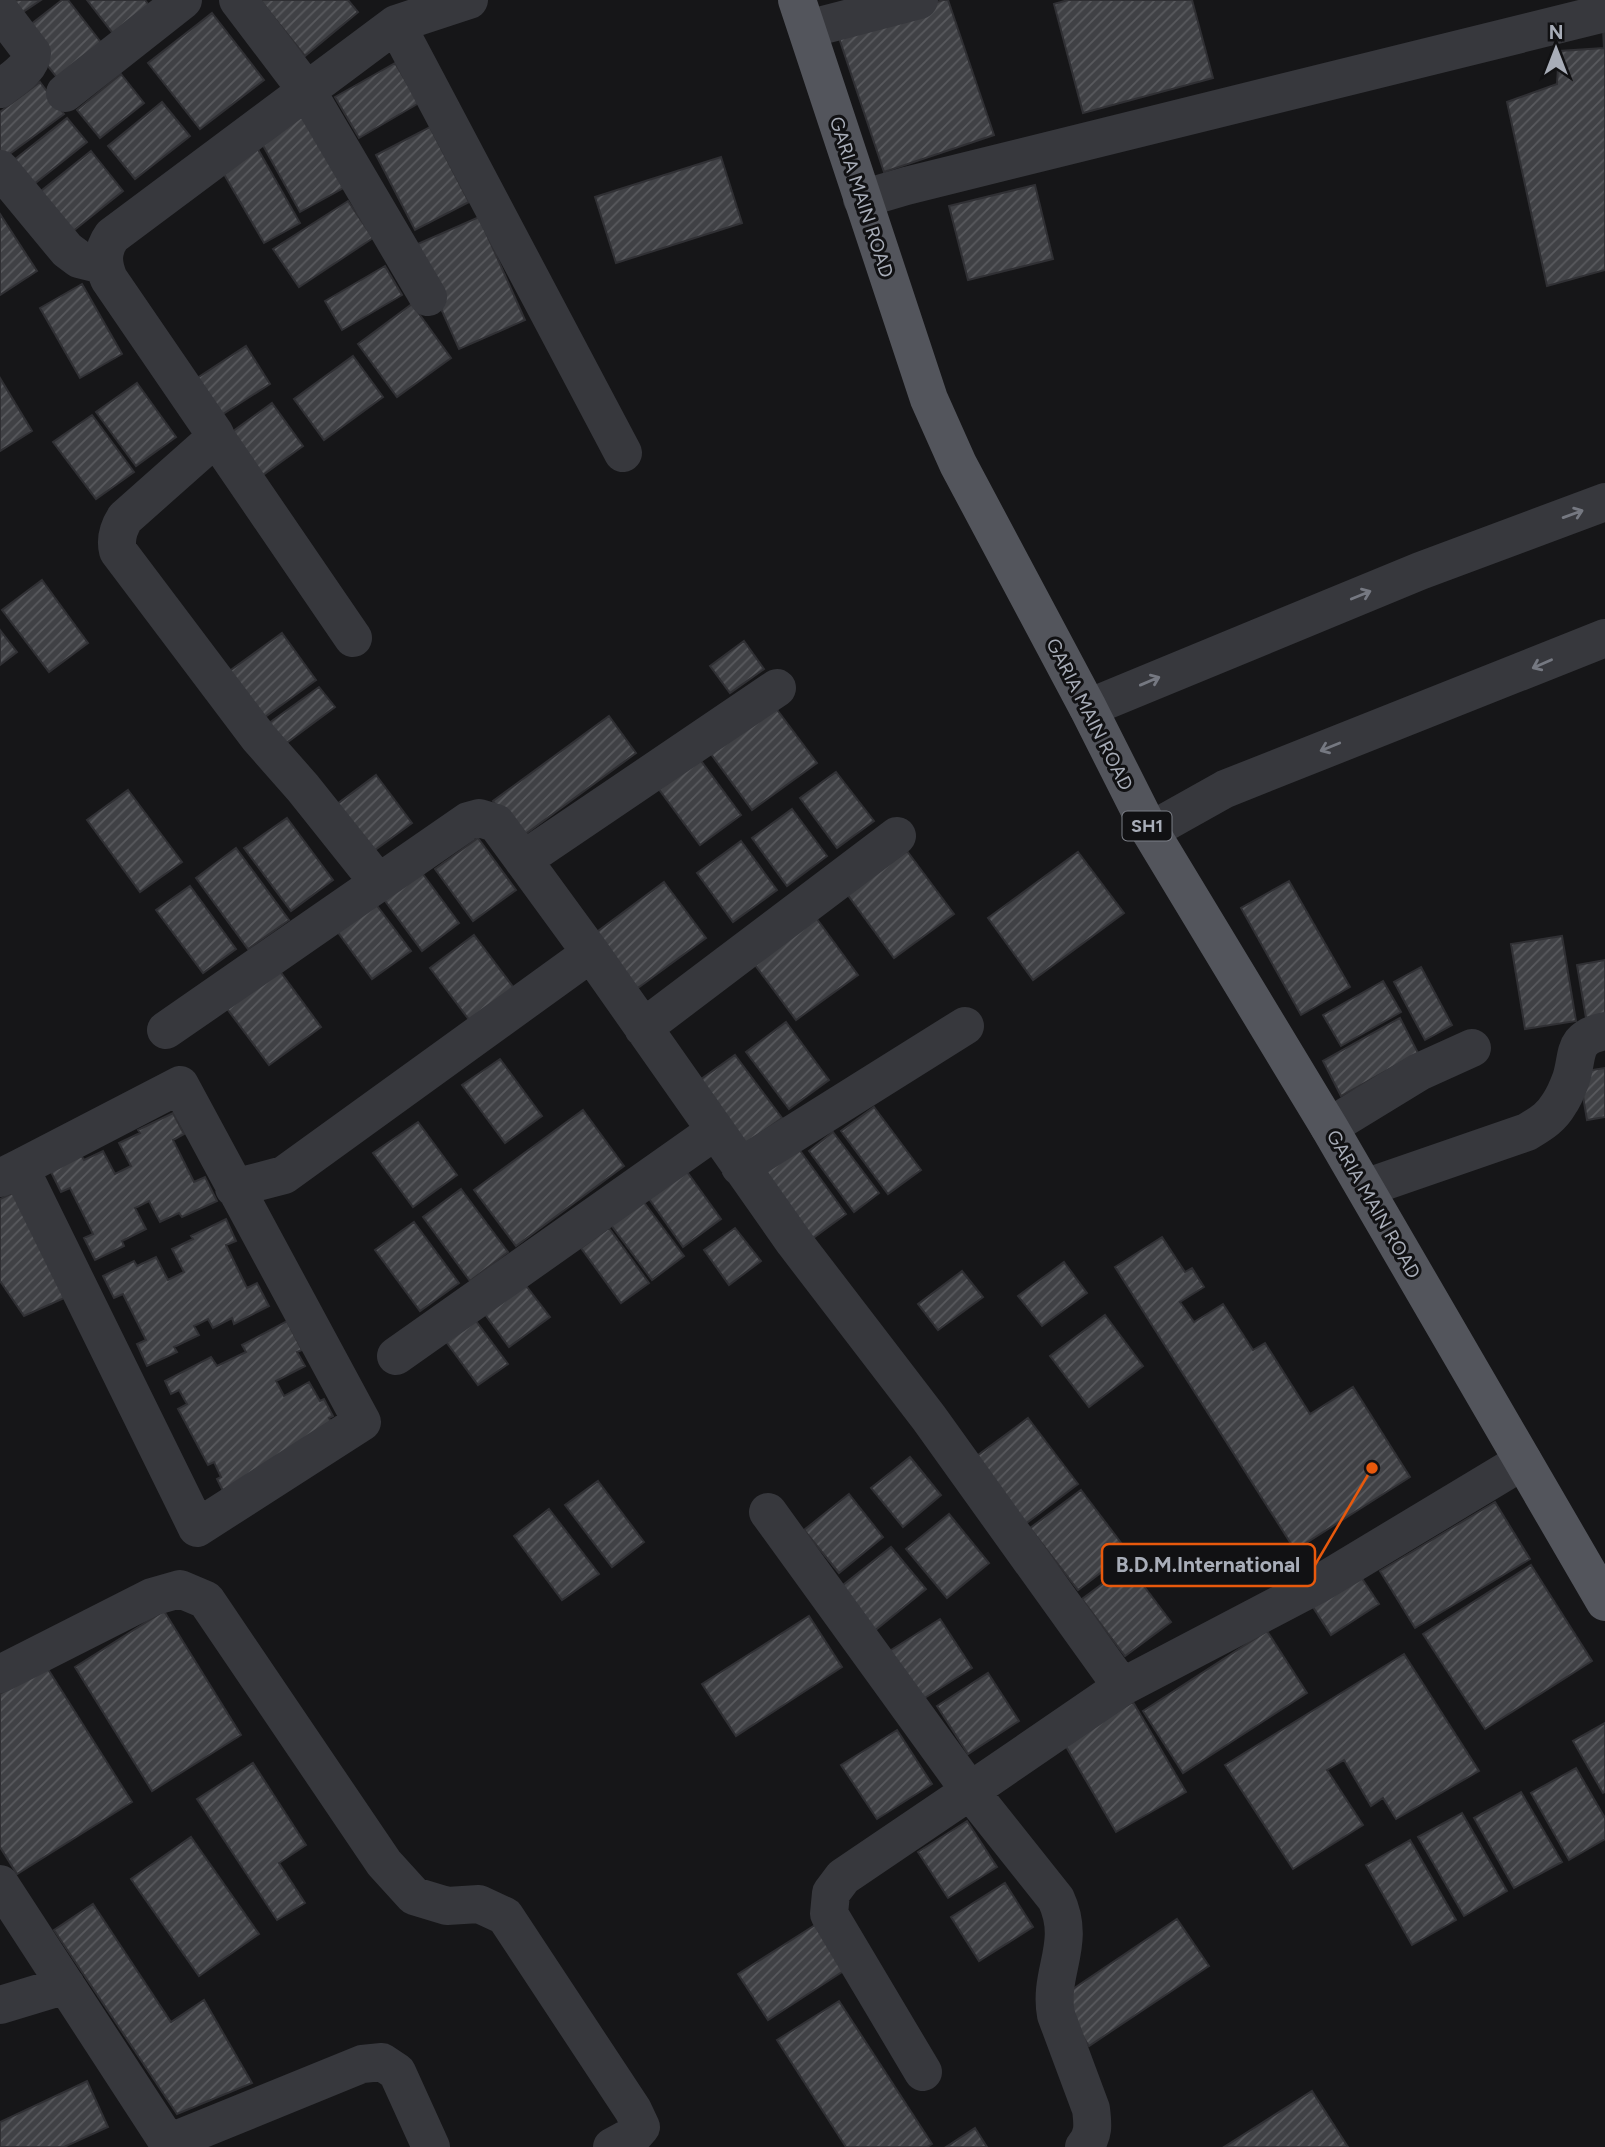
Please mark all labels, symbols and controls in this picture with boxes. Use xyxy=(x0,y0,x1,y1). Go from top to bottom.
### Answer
north arrow xyxy=(1521,14,1591,84)
text: N xyxy=(1549,21,1563,44)
street label: GARIA MAIN ROAD xyxy=(825,114,898,281)
one-way arrow xyxy=(1562,507,1584,519)
one-way arrow xyxy=(1349,587,1371,600)
street label: GARIA MAIN ROAD xyxy=(1041,634,1138,794)
one-way arrow xyxy=(1532,658,1553,671)
one-way arrow xyxy=(1139,674,1161,687)
one-way arrow xyxy=(1320,741,1341,754)
road number: SH1 xyxy=(1122,812,1172,840)
street label: GARIA MAIN ROAD xyxy=(1322,1126,1425,1283)
callout: B.D.M.International xyxy=(1102,1544,1315,1586)
text: B.D.M.International xyxy=(1116,1552,1300,1577)

